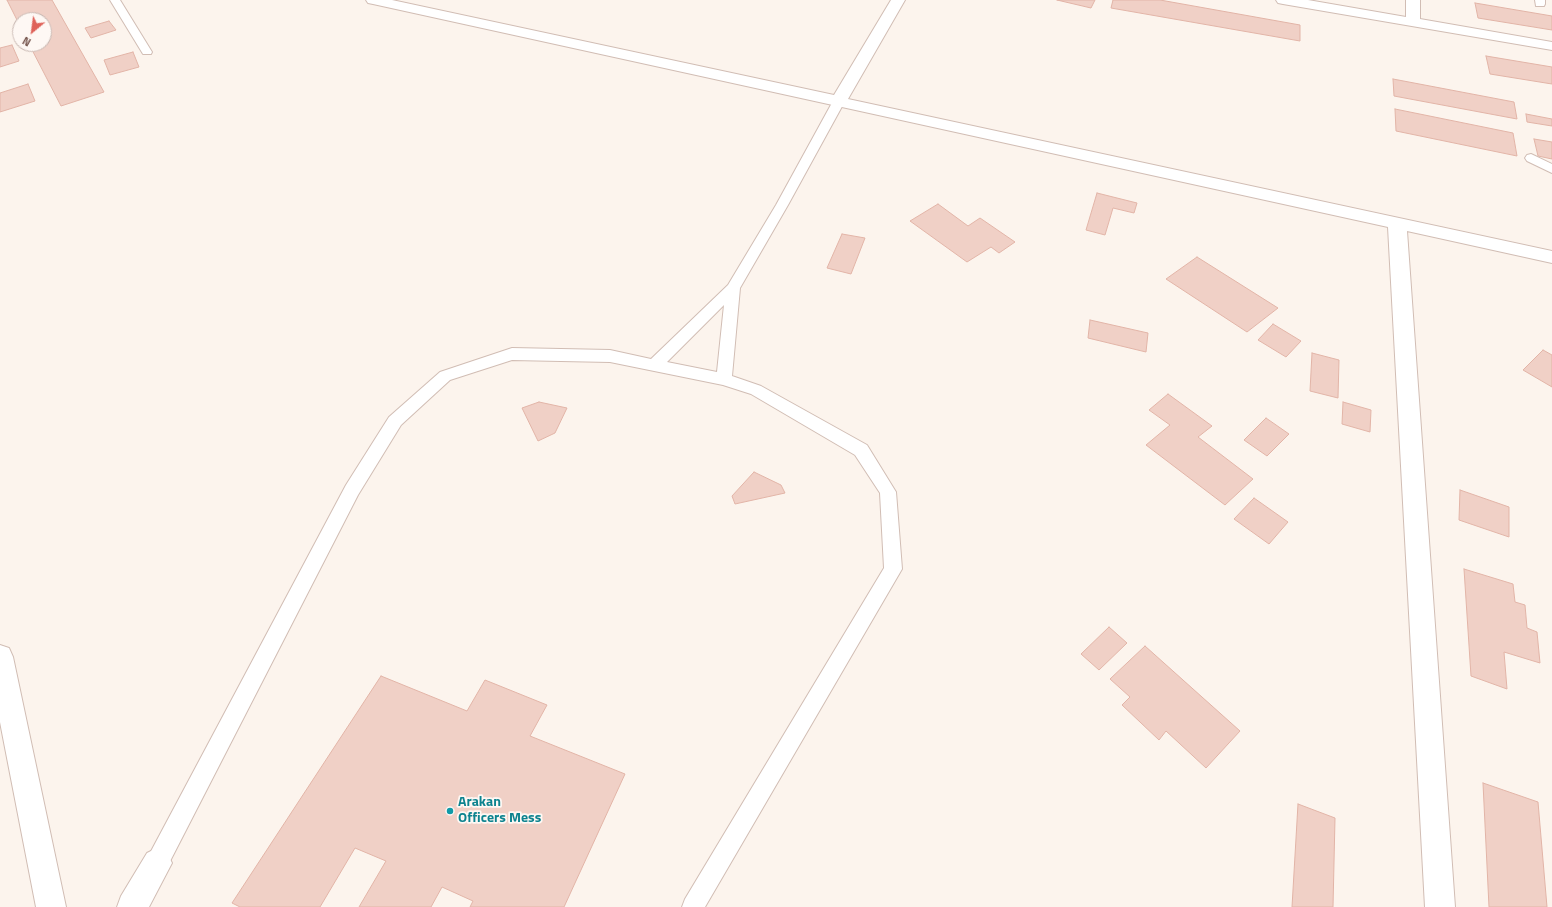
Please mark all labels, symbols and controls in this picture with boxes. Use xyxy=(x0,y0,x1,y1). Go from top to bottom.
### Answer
north arrow xyxy=(12,12,52,52)
text: N xyxy=(19,33,34,50)
place label: Arakan Officers Mess xyxy=(458,795,541,828)
marker: Arakan Officers Mess xyxy=(445,806,455,816)

